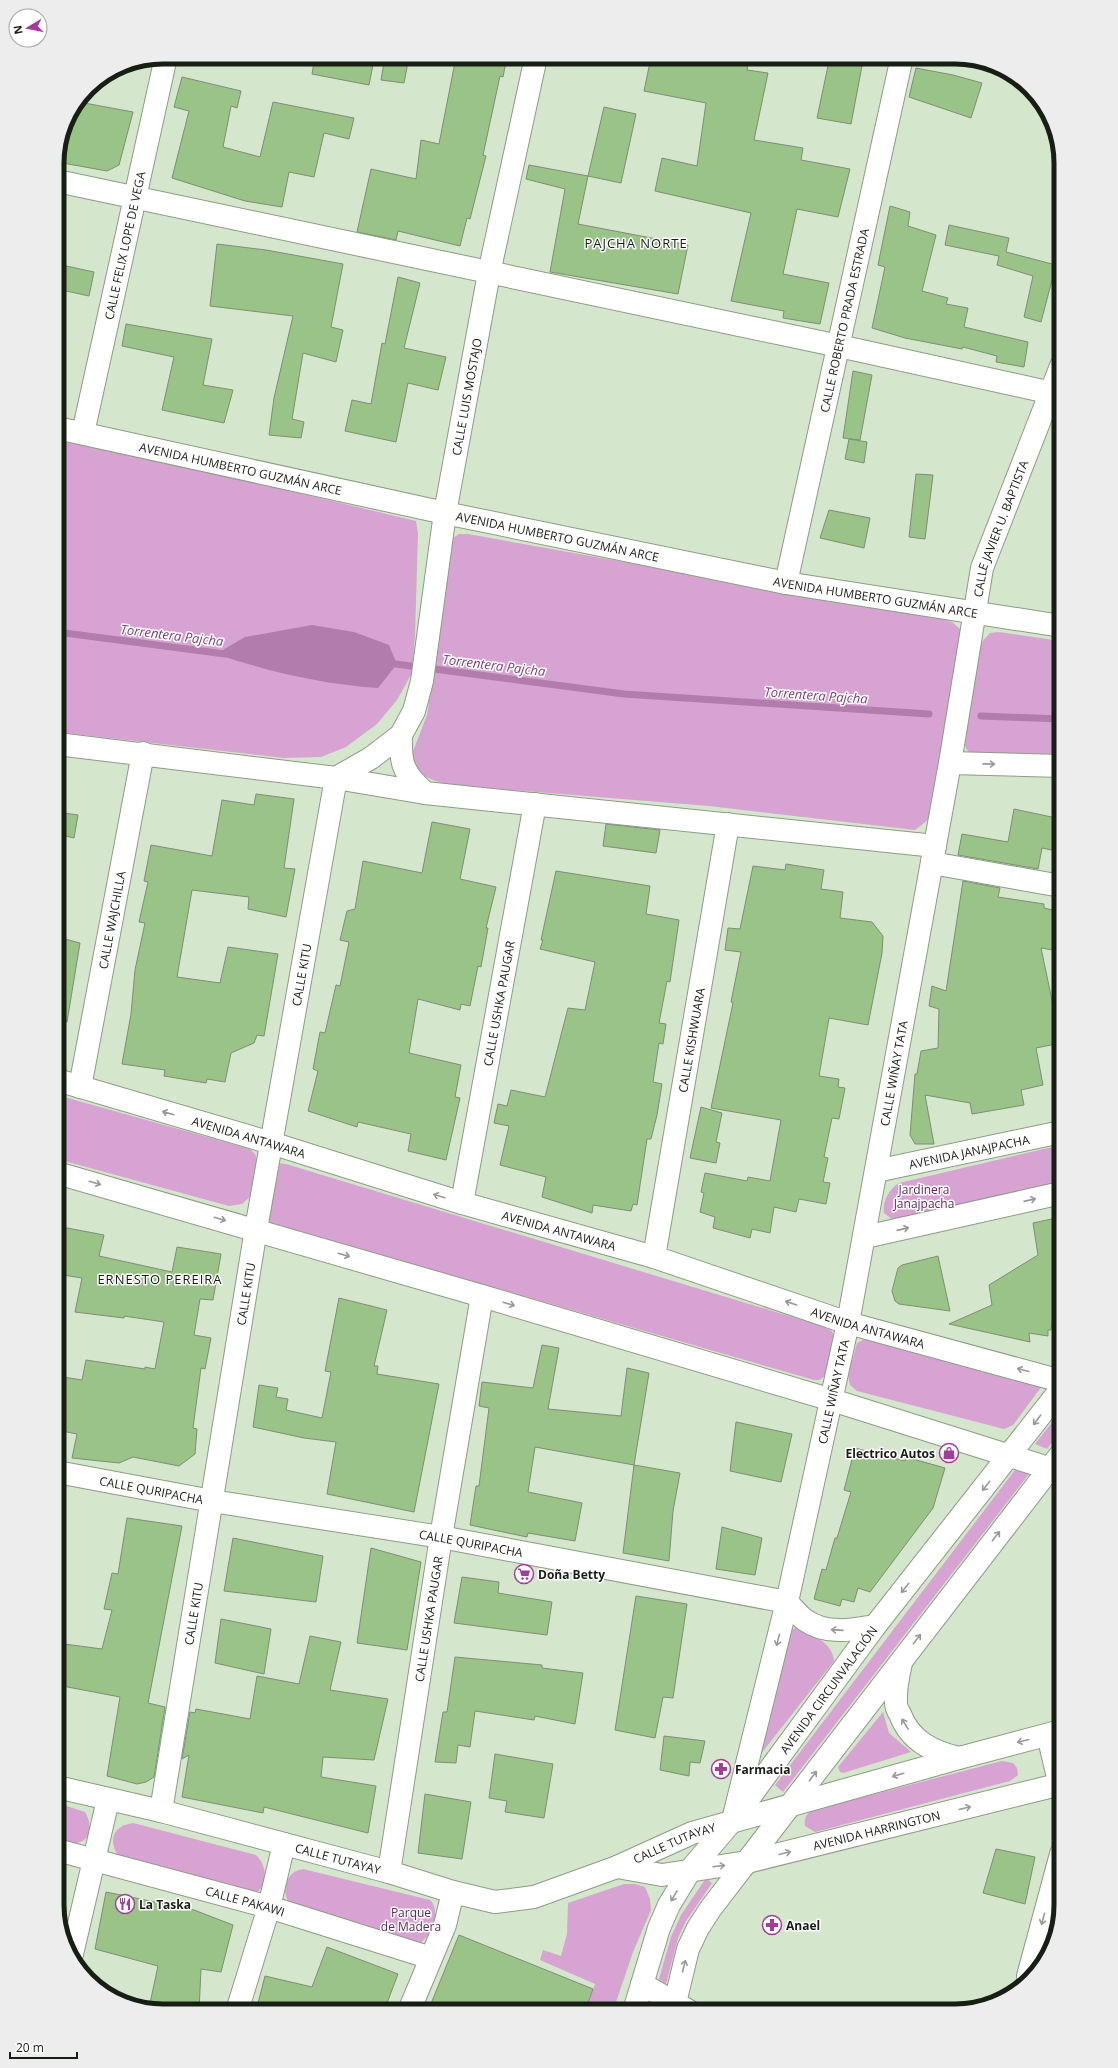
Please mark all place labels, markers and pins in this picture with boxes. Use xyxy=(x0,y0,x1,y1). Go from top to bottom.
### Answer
shop icon: Electrico Autos xyxy=(938,1442,960,1464)
place label: Electrico Autos xyxy=(846,1445,935,1462)
supermarket icon: Doña Betty xyxy=(513,1563,535,1585)
place label: Doña Betty xyxy=(538,1566,605,1583)
pharmacy icon: Farmacia xyxy=(710,1758,732,1780)
place label: Farmacia xyxy=(735,1761,790,1778)
restaurant icon: La Taska xyxy=(114,1893,136,1915)
place label: La Taska xyxy=(139,1896,191,1913)
pharmacy icon: Anael xyxy=(761,1914,783,1936)
place label: Anael xyxy=(786,1917,820,1934)

